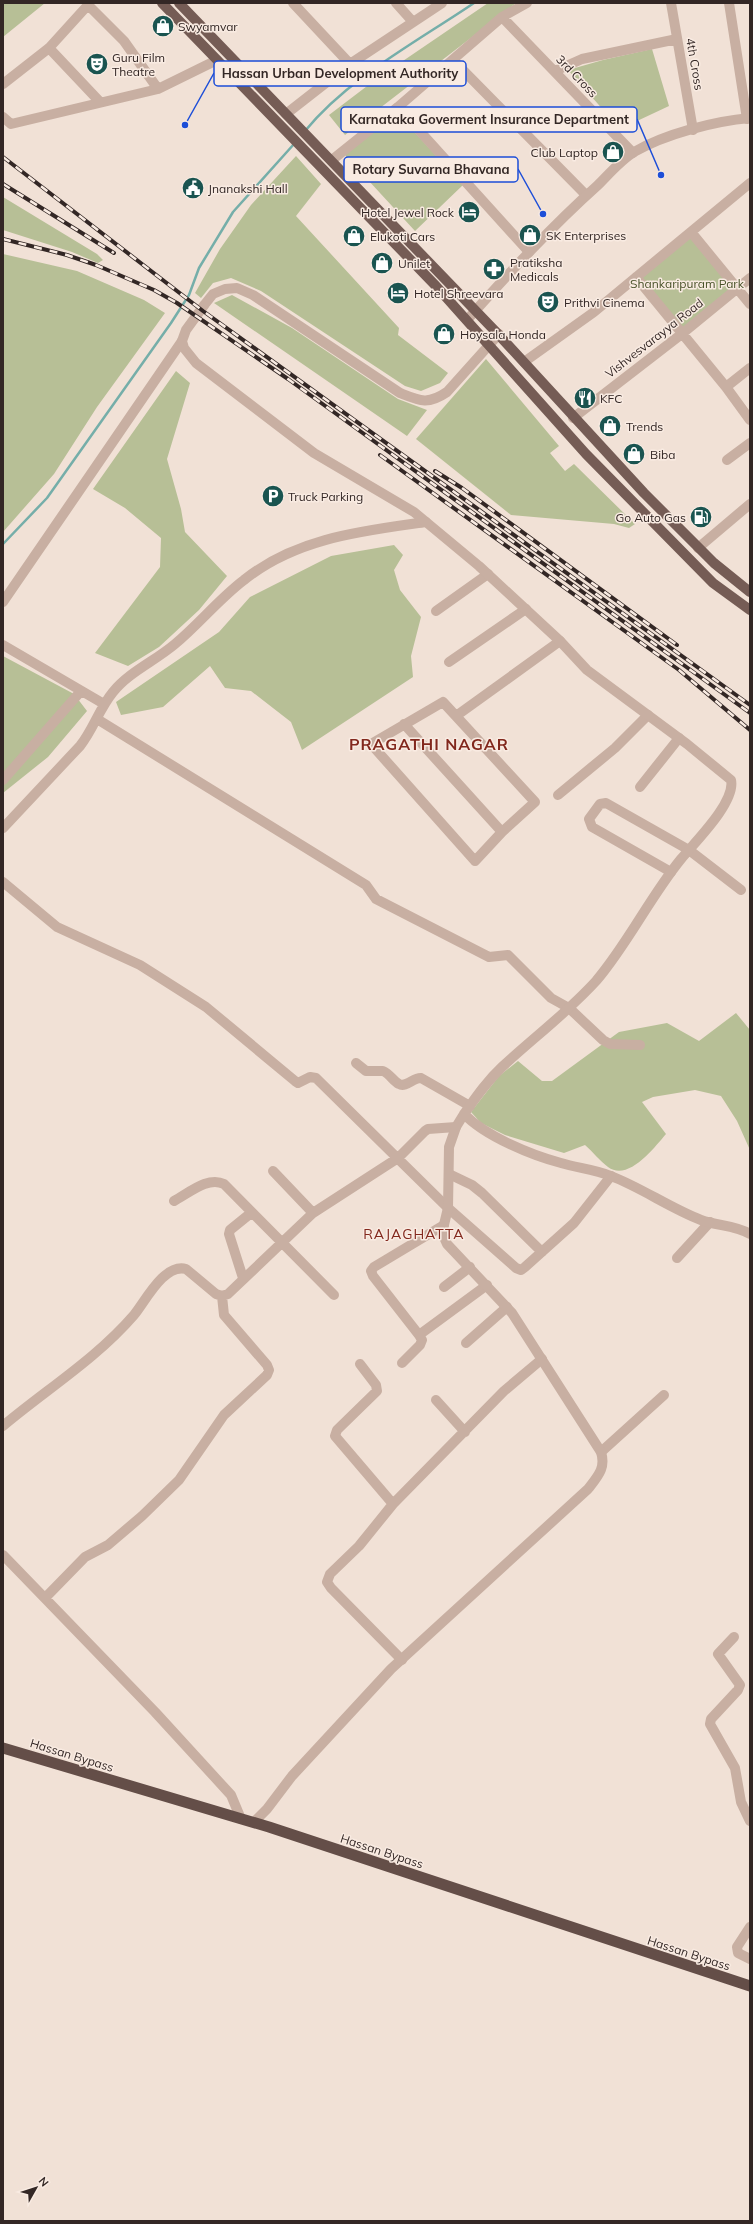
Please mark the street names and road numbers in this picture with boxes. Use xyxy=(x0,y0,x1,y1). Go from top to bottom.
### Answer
street label: 4th Cross xyxy=(683,37,707,91)
street label: 3rd Cross xyxy=(553,52,601,100)
street label: Vishvesvarayya Road xyxy=(602,295,706,381)
street label: Hassan Bypass xyxy=(28,1735,116,1775)
street label: Hassan Bypass xyxy=(339,1831,425,1872)
street label: Hassan Bypass xyxy=(646,1933,732,1974)

